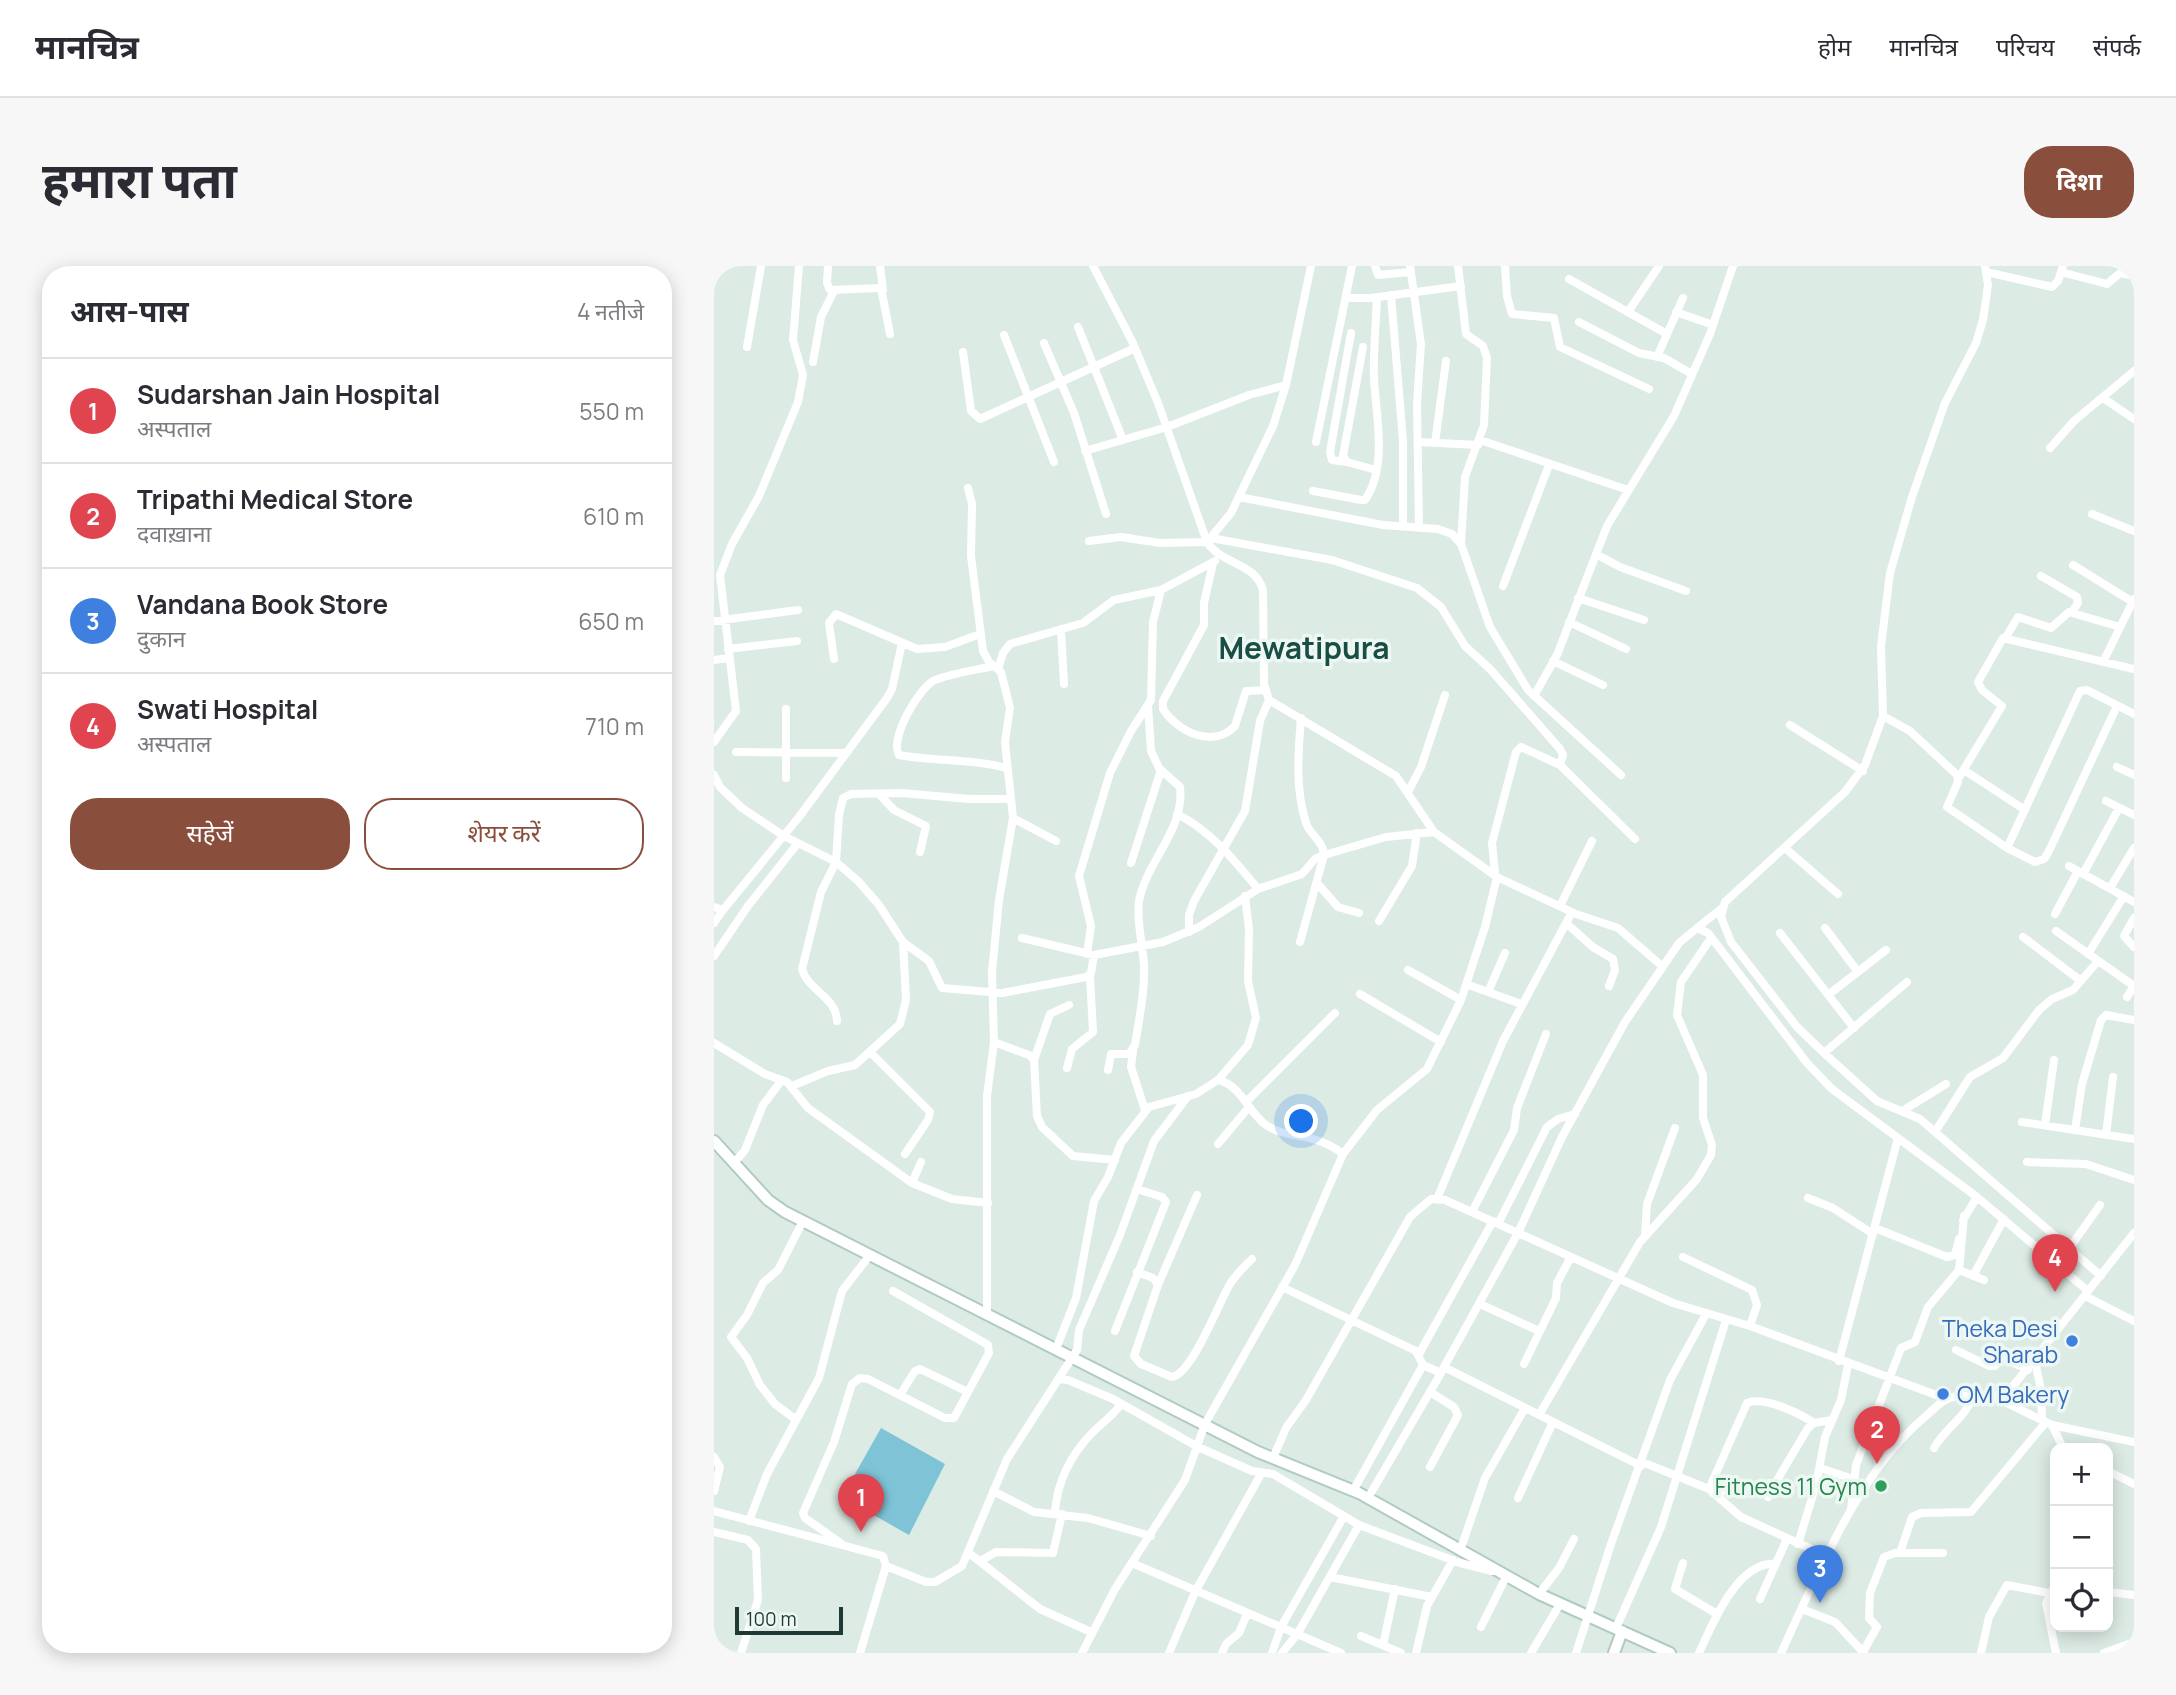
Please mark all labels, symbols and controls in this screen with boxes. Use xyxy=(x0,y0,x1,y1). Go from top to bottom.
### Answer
text: मानचित्र xyxy=(35,24,139,69)
text: होम xyxy=(1818,30,1851,63)
text: मानचित्र xyxy=(1889,30,1958,63)
text: परिचय xyxy=(1996,30,2055,63)
text: संपर्क xyxy=(2093,30,2141,63)
text: हमारा पता xyxy=(42,146,237,213)
button: दिशा xyxy=(2024,146,2134,218)
text: आस-पास xyxy=(70,290,189,331)
text: 4 नतीजे xyxy=(577,295,644,327)
text: Sudarshan Jain Hospital xyxy=(137,376,440,412)
text: 1 xyxy=(88,395,98,427)
text: 550 m xyxy=(579,395,644,427)
text: अस्पताल xyxy=(137,412,211,444)
text: Tripathi Medical Store xyxy=(137,481,413,517)
text: 2 xyxy=(86,500,100,532)
text: 610 m xyxy=(583,500,644,532)
text: दवाख़ाना xyxy=(137,517,211,549)
text: Vandana Book Store xyxy=(137,586,388,622)
text: 3 xyxy=(86,605,100,637)
text: 650 m xyxy=(578,605,644,637)
text: दुकान xyxy=(137,622,186,654)
district label: Mewatipura xyxy=(1218,627,1390,668)
text: Swati Hospital xyxy=(137,691,318,727)
text: 4 xyxy=(86,710,100,742)
text: 710 m xyxy=(585,710,644,742)
text: अस्पताल xyxy=(137,727,211,759)
button: सहेजें xyxy=(70,798,350,870)
button: शेयर करें xyxy=(364,798,644,870)
your location xyxy=(1284,1104,1318,1138)
pin: 4 xyxy=(2032,1234,2078,1292)
place label: Theka Desi Sharab xyxy=(1942,1312,2058,1370)
marker: Theka Desi Sharab xyxy=(2064,1333,2080,1349)
place label: OM Bakery xyxy=(1957,1378,2069,1410)
marker: OM Bakery xyxy=(1935,1386,1951,1402)
pin: 2 xyxy=(1854,1406,1900,1464)
map controls xyxy=(2050,1443,2113,1632)
button: + xyxy=(2050,1443,2113,1506)
place label: Fitness 11 Gym xyxy=(1715,1470,1867,1502)
pin: 1 xyxy=(838,1474,884,1532)
marker: Fitness 11 Gym xyxy=(1873,1478,1889,1494)
button: − xyxy=(2050,1506,2113,1569)
pin: 3 xyxy=(1797,1545,1843,1603)
button: locate xyxy=(2050,1569,2113,1632)
scale bar xyxy=(735,1604,844,1636)
text: 100 m xyxy=(746,1606,797,1632)

